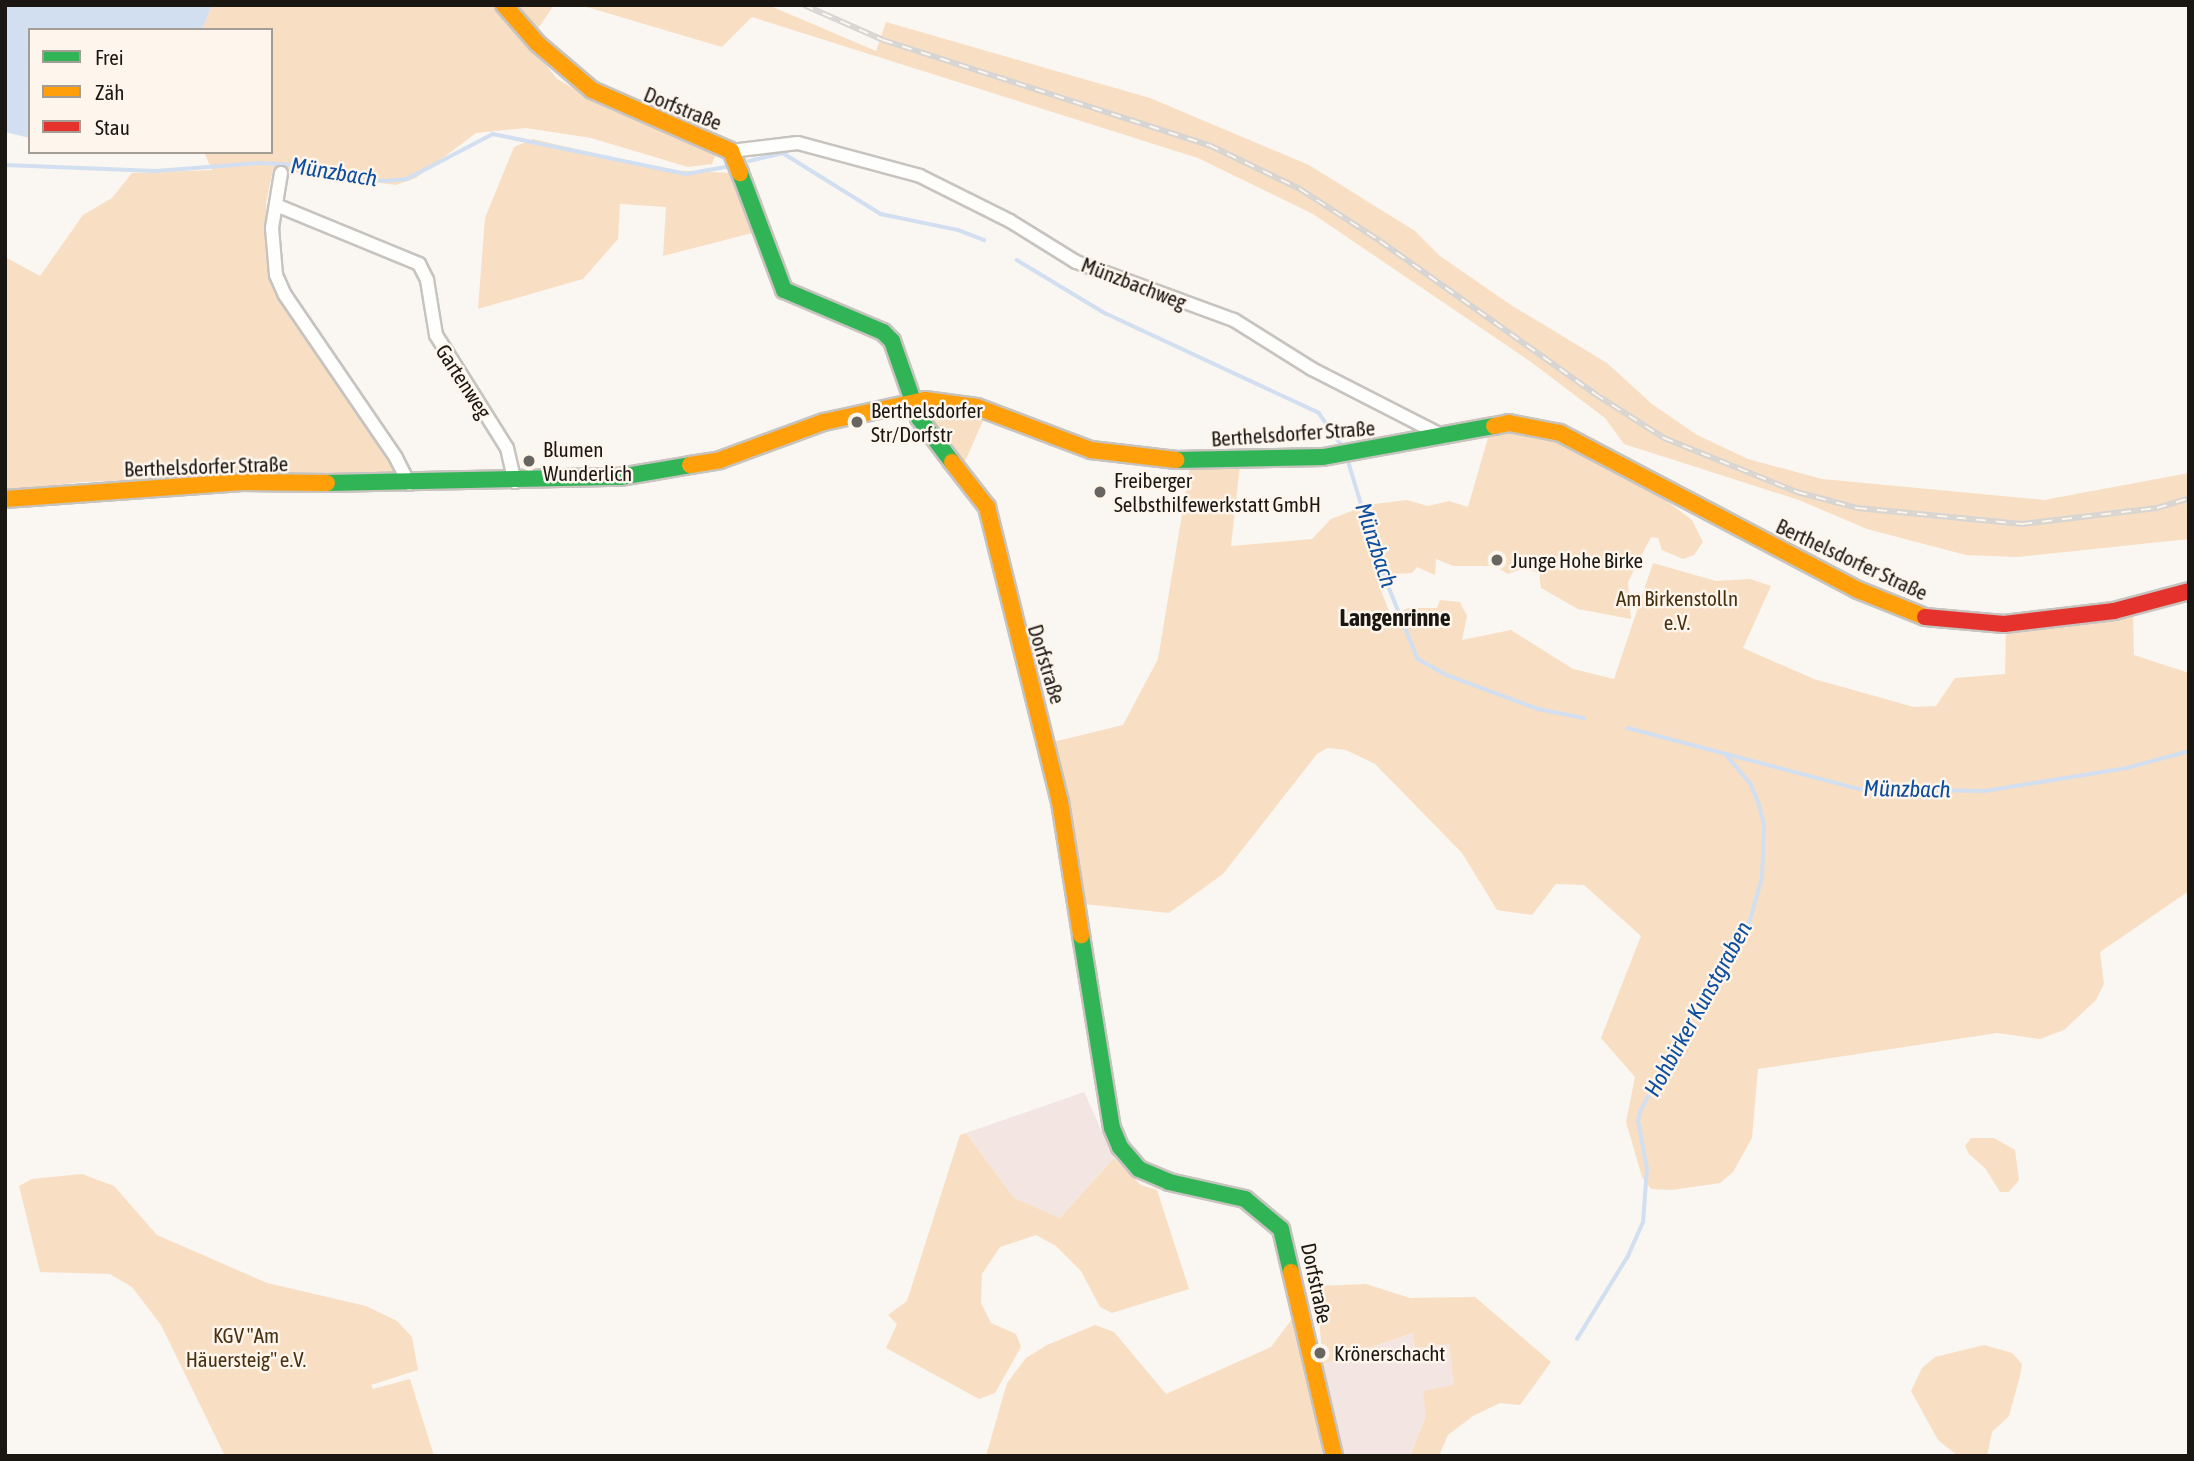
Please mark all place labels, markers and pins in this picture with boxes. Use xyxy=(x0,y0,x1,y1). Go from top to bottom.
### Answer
place label: Berthelsdorfer Str/Dorfstr xyxy=(871,397,983,447)
marker: Berthelsdorfer Str/Dorfstr xyxy=(849,414,865,430)
place label: Blumen Wunderlich xyxy=(543,436,632,486)
marker: Blumen Wunderlich xyxy=(521,453,537,469)
place label: Freiberger Selbsthilfewerkstatt GmbH xyxy=(1114,467,1321,517)
marker: Freiberger Selbsthilfewerkstatt GmbH xyxy=(1092,484,1108,500)
place label: Junge Hohe Birke xyxy=(1511,547,1643,573)
marker: Junge Hohe Birke xyxy=(1489,552,1505,568)
place label: Krönerschacht xyxy=(1334,1340,1445,1366)
marker: Krönerschacht xyxy=(1312,1345,1328,1361)

